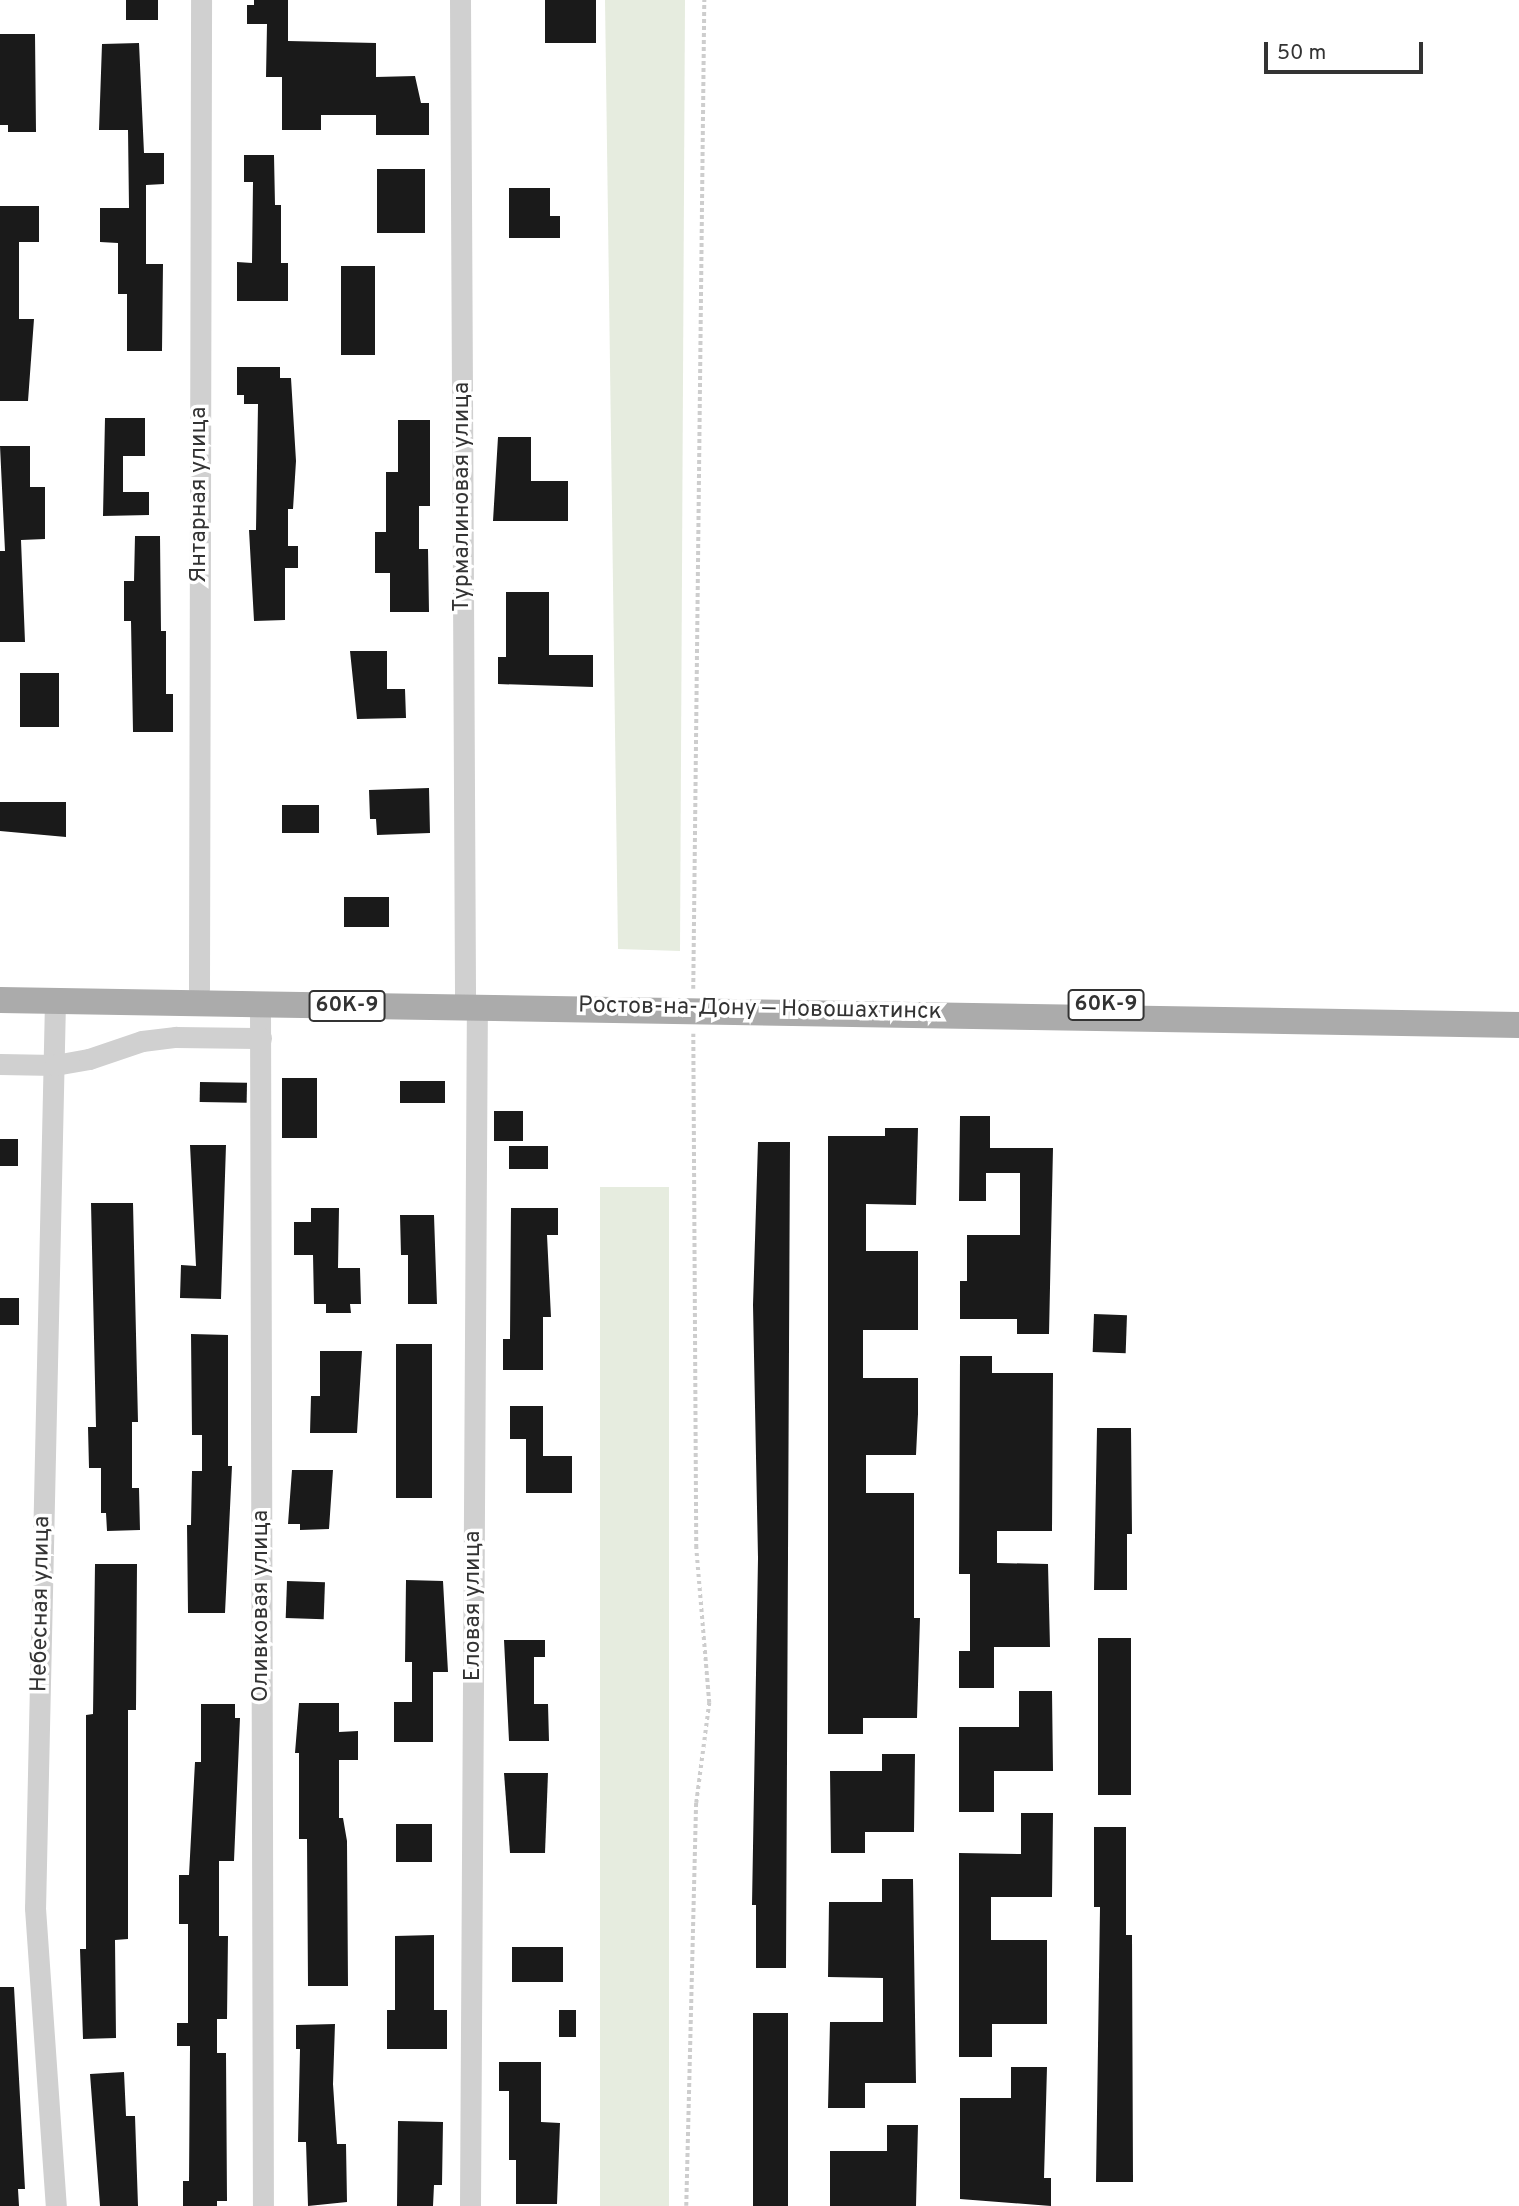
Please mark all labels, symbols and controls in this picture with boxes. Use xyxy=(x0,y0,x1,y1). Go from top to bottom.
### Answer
scale bar xyxy=(1267,28,1426,72)
text: 50 m xyxy=(1277,40,1326,67)
street label: Турмалиновая улица xyxy=(449,382,477,612)
street label: Янтарная улица xyxy=(186,407,214,583)
road number: 60К-9 xyxy=(308,988,386,1024)
road number: 60К-9 xyxy=(1068,988,1144,1023)
street label: Ростов-на-Дону — Новошахтинск xyxy=(578,993,942,1027)
street label: Оливковая улица xyxy=(248,1510,276,1702)
street label: Небесная улица xyxy=(27,1516,57,1692)
street label: Еловая улица xyxy=(460,1531,488,1681)

